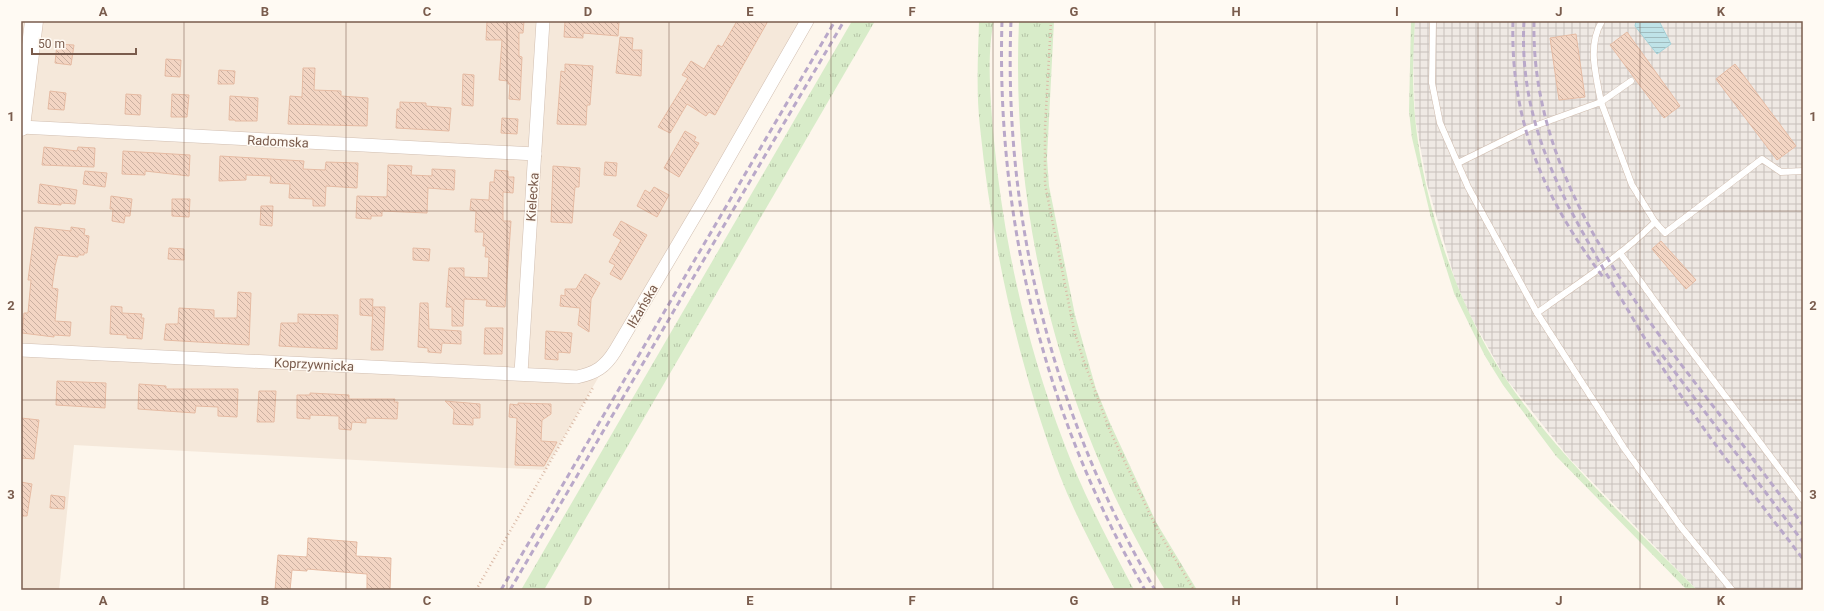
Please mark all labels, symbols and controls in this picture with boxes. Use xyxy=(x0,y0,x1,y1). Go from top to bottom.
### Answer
text: A xyxy=(99,4,108,19)
text: B xyxy=(261,4,269,19)
text: C xyxy=(423,4,432,19)
text: D xyxy=(584,4,592,19)
text: E xyxy=(746,4,754,19)
text: F xyxy=(908,4,916,19)
text: G xyxy=(1070,4,1079,19)
text: H xyxy=(1231,4,1241,19)
text: I xyxy=(1395,4,1399,19)
text: J xyxy=(1555,4,1563,19)
text: K xyxy=(1717,4,1726,19)
scale bar xyxy=(32,30,136,56)
text: 50 m xyxy=(38,37,65,51)
text: 1 xyxy=(7,109,15,124)
text: 1 xyxy=(1809,109,1817,124)
street label: Radomska xyxy=(247,132,309,151)
street label: Kielecka xyxy=(523,172,542,222)
street label: Iłżańska xyxy=(624,282,661,331)
text: 2 xyxy=(7,298,15,313)
text: 2 xyxy=(1809,298,1817,313)
street label: Koprzywnicka xyxy=(273,355,354,374)
text: 3 xyxy=(7,487,15,502)
text: 3 xyxy=(1809,487,1817,502)
text: A xyxy=(99,593,108,608)
text: B xyxy=(261,593,269,608)
text: C xyxy=(423,593,432,608)
text: D xyxy=(584,593,592,608)
text: E xyxy=(746,593,754,608)
text: F xyxy=(908,593,916,608)
text: G xyxy=(1070,593,1079,608)
text: H xyxy=(1231,593,1241,608)
text: I xyxy=(1395,593,1399,608)
text: J xyxy=(1555,593,1563,608)
text: K xyxy=(1717,593,1726,608)

